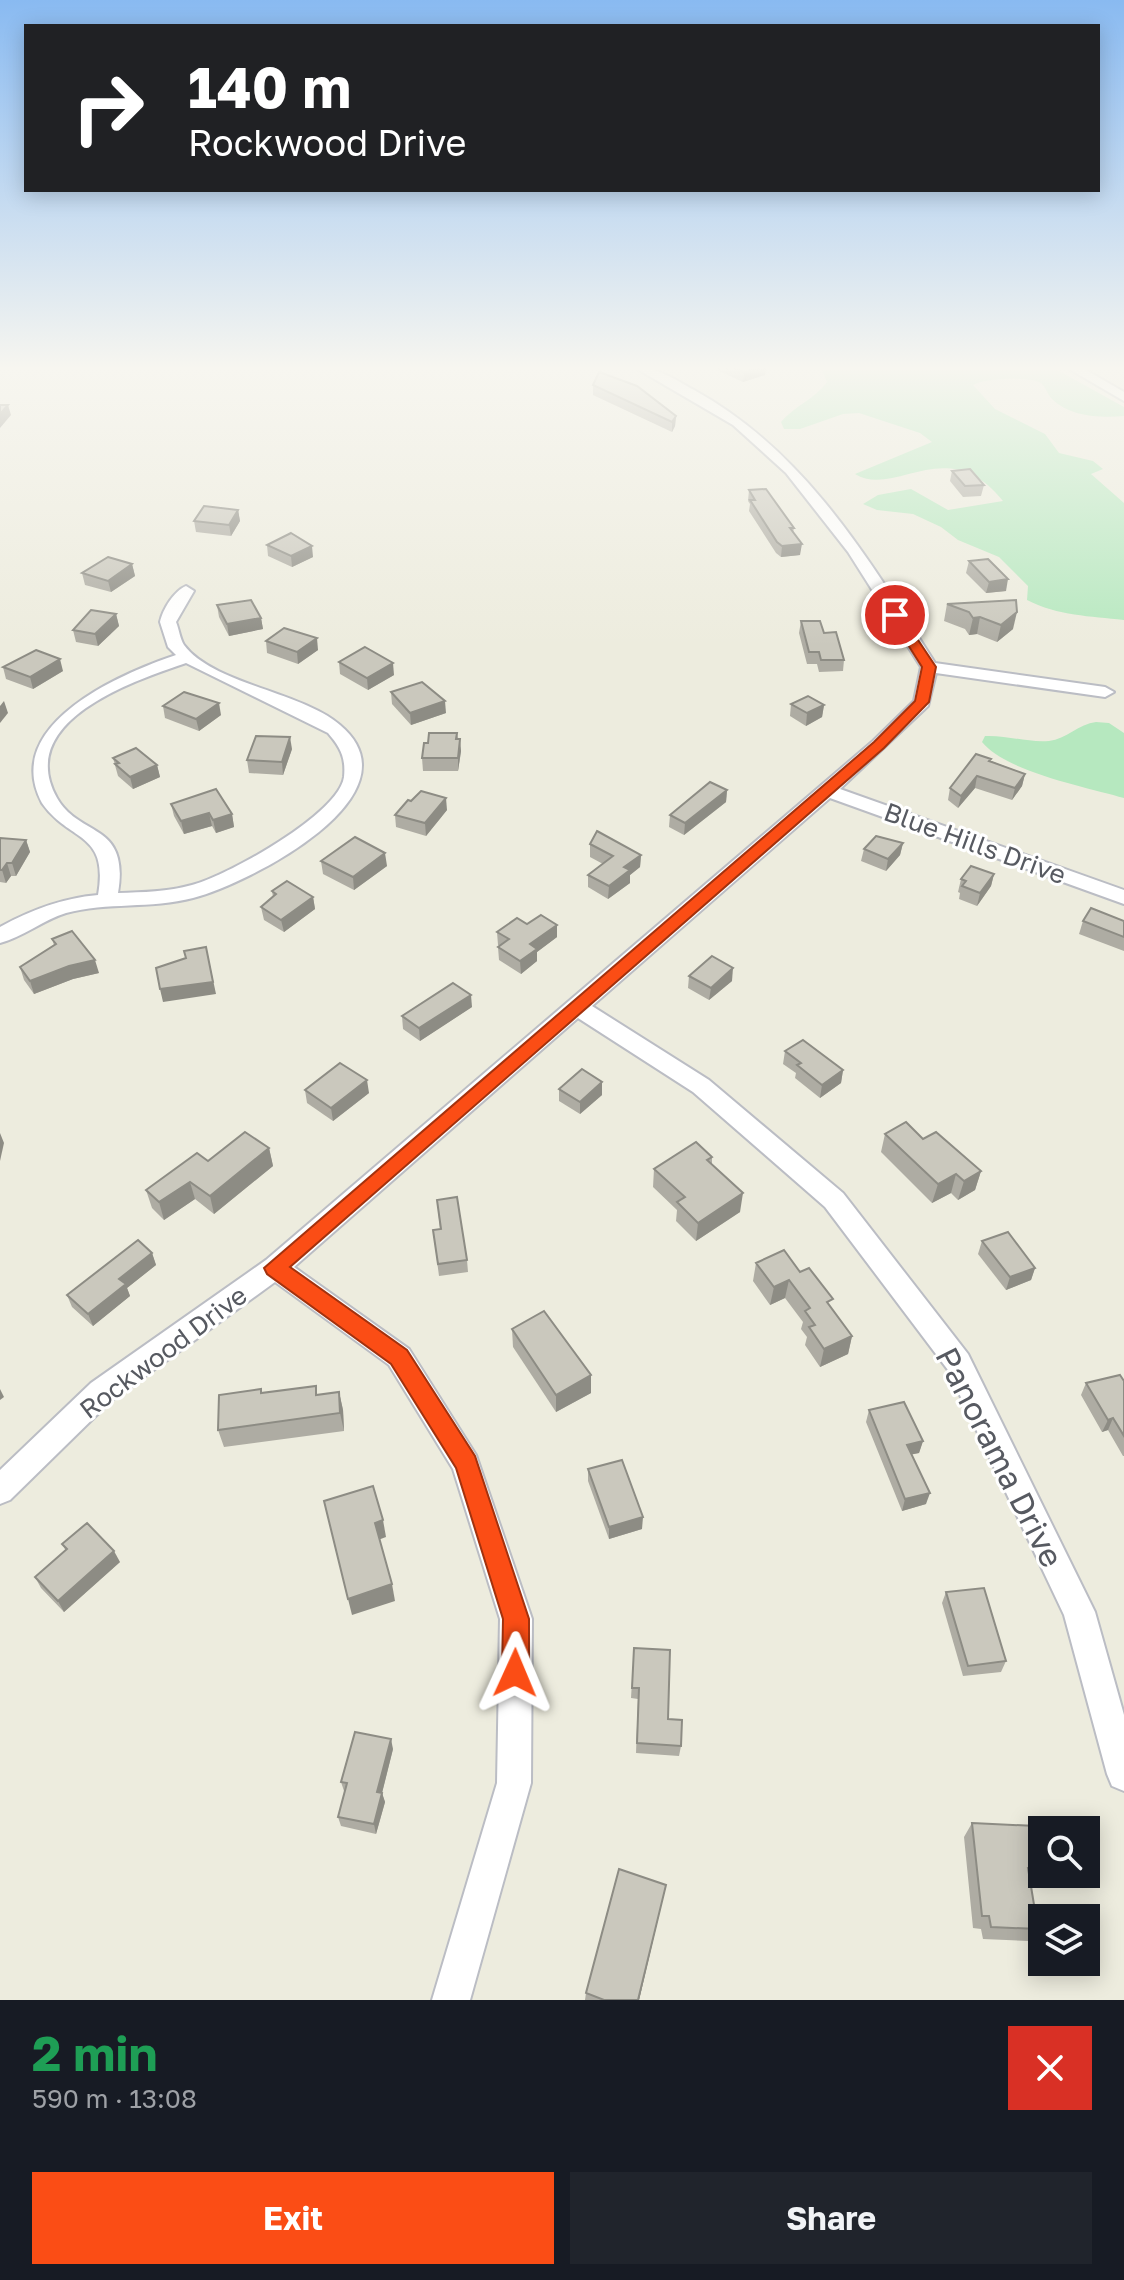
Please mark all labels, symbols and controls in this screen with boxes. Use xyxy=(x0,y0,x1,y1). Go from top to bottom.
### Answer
text: 140 m xyxy=(188,53,351,120)
icon: right xyxy=(56,56,160,160)
text: Rockwood Drive xyxy=(188,121,466,164)
pin xyxy=(861,581,929,649)
icon: arrive xyxy=(873,593,917,637)
street label: Blue Hills Drive xyxy=(880,796,1070,890)
street label: Rockwood Drive xyxy=(73,1279,253,1425)
street label: Panorama Drive xyxy=(928,1341,1072,1573)
position arrow xyxy=(473,1631,557,1715)
map controls xyxy=(1028,1816,1100,1976)
button: search xyxy=(1028,1816,1100,1888)
button: layers xyxy=(1028,1904,1100,1976)
text: 2 min xyxy=(32,2024,157,2082)
button: close xyxy=(1008,2026,1092,2110)
text: 590 m · 13:08 xyxy=(32,2083,197,2114)
button: Exit xyxy=(32,2172,554,2264)
button: Share xyxy=(570,2172,1092,2264)

